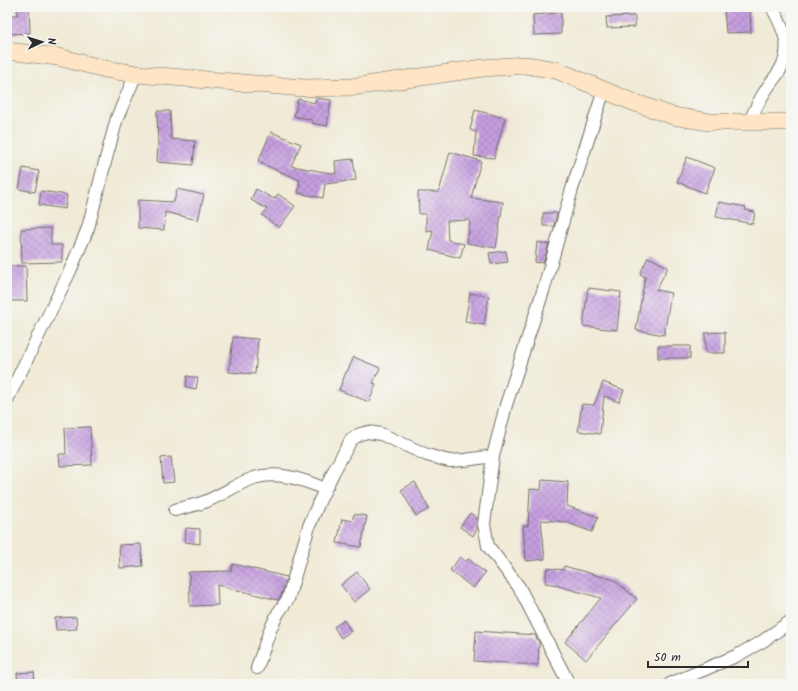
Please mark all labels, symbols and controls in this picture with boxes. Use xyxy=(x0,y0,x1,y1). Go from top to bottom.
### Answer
north arrow xyxy=(22,22,62,62)
text: N xyxy=(42,37,60,46)
scale bar xyxy=(648,643,748,669)
text: 50 m xyxy=(654,648,681,667)

